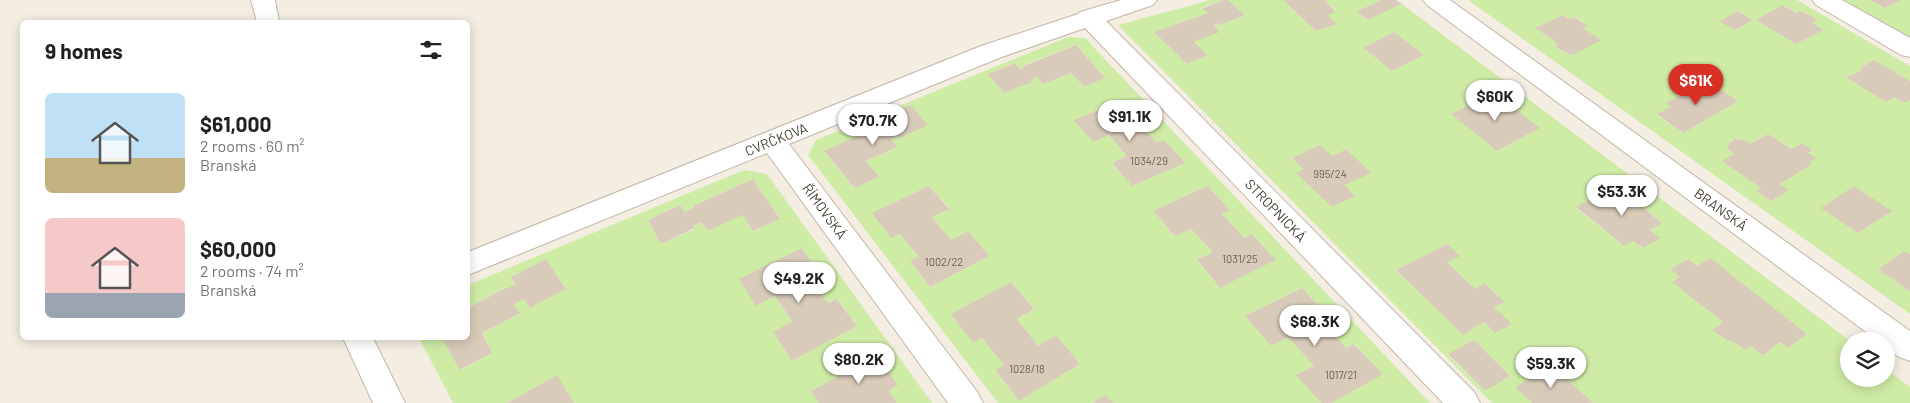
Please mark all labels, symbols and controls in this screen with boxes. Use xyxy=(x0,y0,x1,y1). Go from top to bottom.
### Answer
icon: filters xyxy=(417,36,445,64)
text: 9 homes xyxy=(45,38,123,63)
pin: $61K xyxy=(1666,64,1726,106)
text: $61K xyxy=(1679,70,1713,89)
pin: $60K xyxy=(1465,80,1525,122)
text: $60K xyxy=(1477,86,1513,105)
pin: $91.1K xyxy=(1089,100,1171,142)
pin: $70.7K xyxy=(832,104,914,146)
text: $91.1K xyxy=(1109,106,1152,125)
text: $70.7K xyxy=(849,110,897,129)
text: $61,000 xyxy=(200,111,272,136)
icon: home xyxy=(85,113,145,173)
street label: CVRČKOVA xyxy=(742,119,810,159)
text: 2 rooms · 60 m² xyxy=(200,136,305,155)
house number: 1034/29 xyxy=(1130,154,1168,167)
text: Branská xyxy=(200,155,256,174)
house number: 995/24 xyxy=(1313,167,1347,180)
pin: $53.3K xyxy=(1581,174,1663,217)
street label: STROPNICKÁ xyxy=(1242,175,1310,245)
street label: ŘÍMOVSKÁ xyxy=(799,180,851,243)
text: $53.3K xyxy=(1597,181,1647,200)
street label: BRANSKÁ xyxy=(1691,184,1751,234)
text: $60,000 xyxy=(200,236,276,261)
icon: home xyxy=(85,238,145,298)
house number: 1031/25 xyxy=(1222,252,1258,265)
house number: 1002/22 xyxy=(925,255,963,268)
text: 2 rooms · 74 m² xyxy=(200,261,304,280)
pin: $49.2K xyxy=(758,262,840,304)
text: $49.2K xyxy=(774,268,824,287)
text: Branská xyxy=(200,280,256,299)
pin: $68.3K xyxy=(1274,304,1356,347)
text: $68.3K xyxy=(1290,311,1340,330)
map controls xyxy=(1840,332,1895,387)
button: layers xyxy=(1840,332,1895,387)
pin: $80.2K xyxy=(818,342,900,385)
pin: $59.3K xyxy=(1510,346,1592,389)
text: $80.2K xyxy=(834,349,884,368)
text: $59.3K xyxy=(1526,353,1576,372)
house number: 1028/18 xyxy=(1009,362,1045,375)
house number: 1017/21 xyxy=(1325,368,1357,381)

